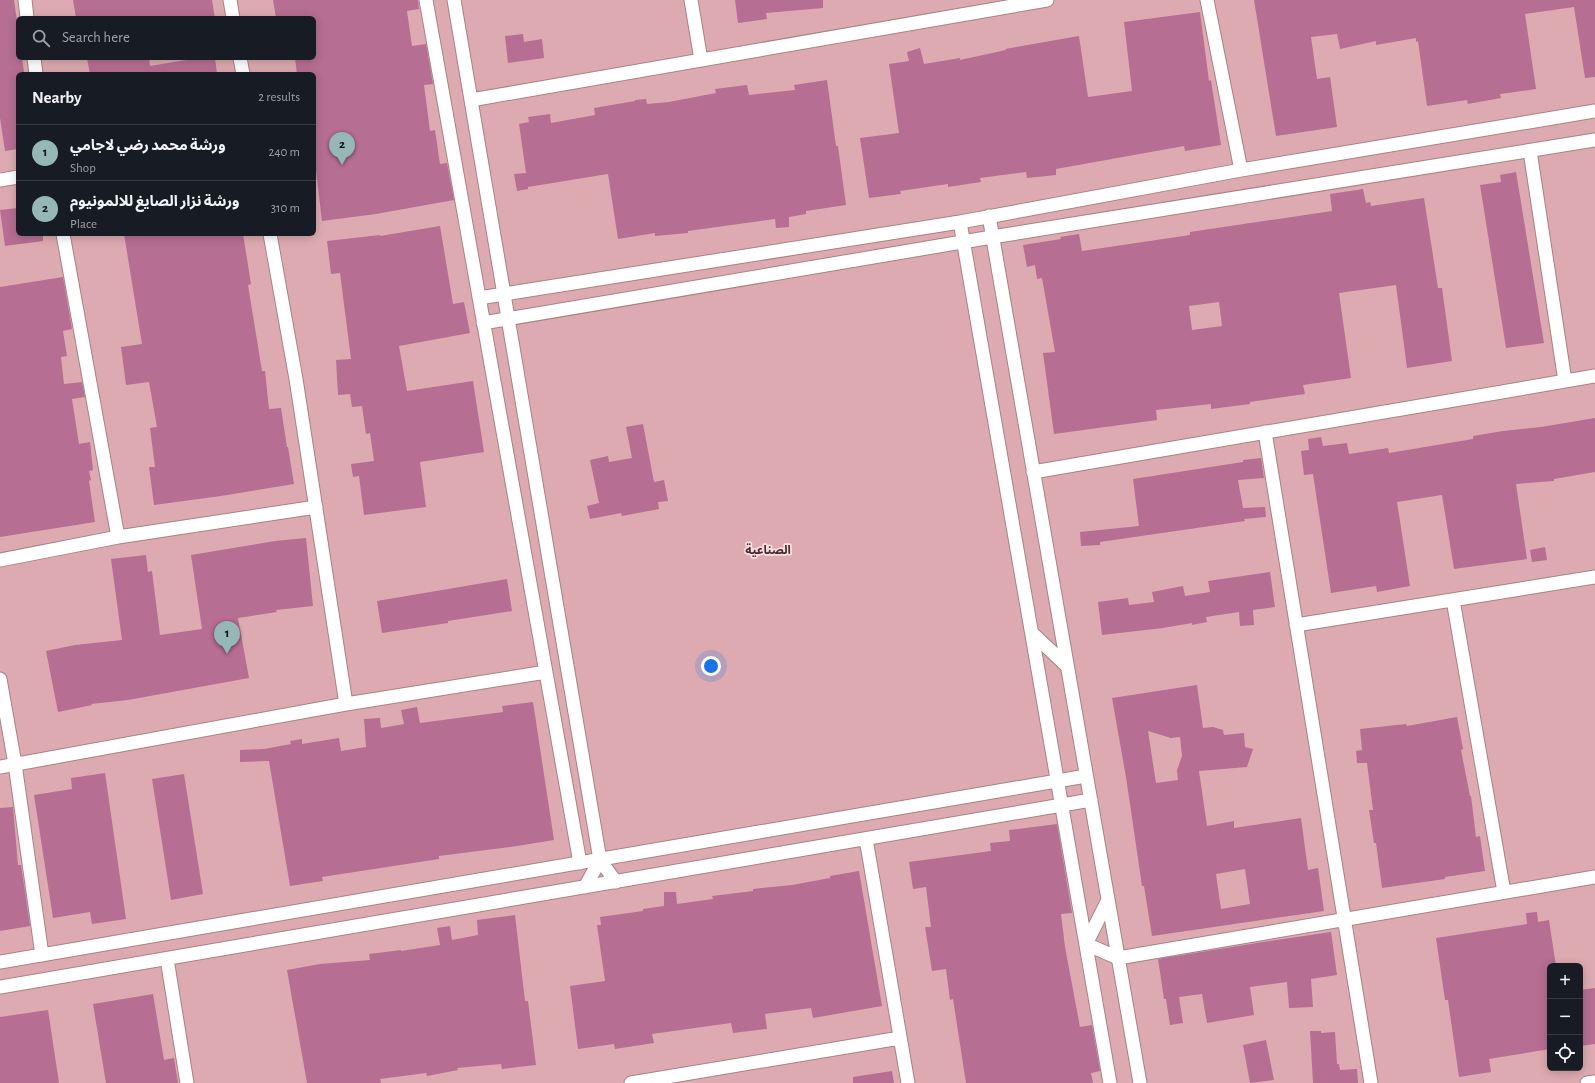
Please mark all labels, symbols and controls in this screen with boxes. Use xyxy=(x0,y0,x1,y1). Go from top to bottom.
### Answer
search box xyxy=(16,16,316,60)
icon: search xyxy=(30,27,52,49)
text: Search here xyxy=(62,30,130,45)
text: Nearby xyxy=(32,89,82,106)
text: 2 results xyxy=(258,91,300,104)
pin: 2 xyxy=(329,132,355,165)
text: ورشة محمد رضي لاجامي xyxy=(70,138,226,153)
text: 1 xyxy=(43,146,47,159)
text: 240 m xyxy=(268,146,300,159)
text: Shop xyxy=(70,162,96,175)
text: ورشة نزار الصايغ للالمونيوم xyxy=(70,194,240,209)
text: 2 xyxy=(42,202,48,215)
text: 310 m xyxy=(271,202,300,215)
text: Place xyxy=(70,218,97,231)
district label: الصناعية xyxy=(745,543,791,557)
pin: 1 xyxy=(214,621,240,654)
your location xyxy=(701,656,721,676)
map controls xyxy=(1547,963,1583,1071)
button: + xyxy=(1547,963,1583,999)
button: − xyxy=(1547,999,1583,1035)
button: locate xyxy=(1547,1035,1583,1071)

